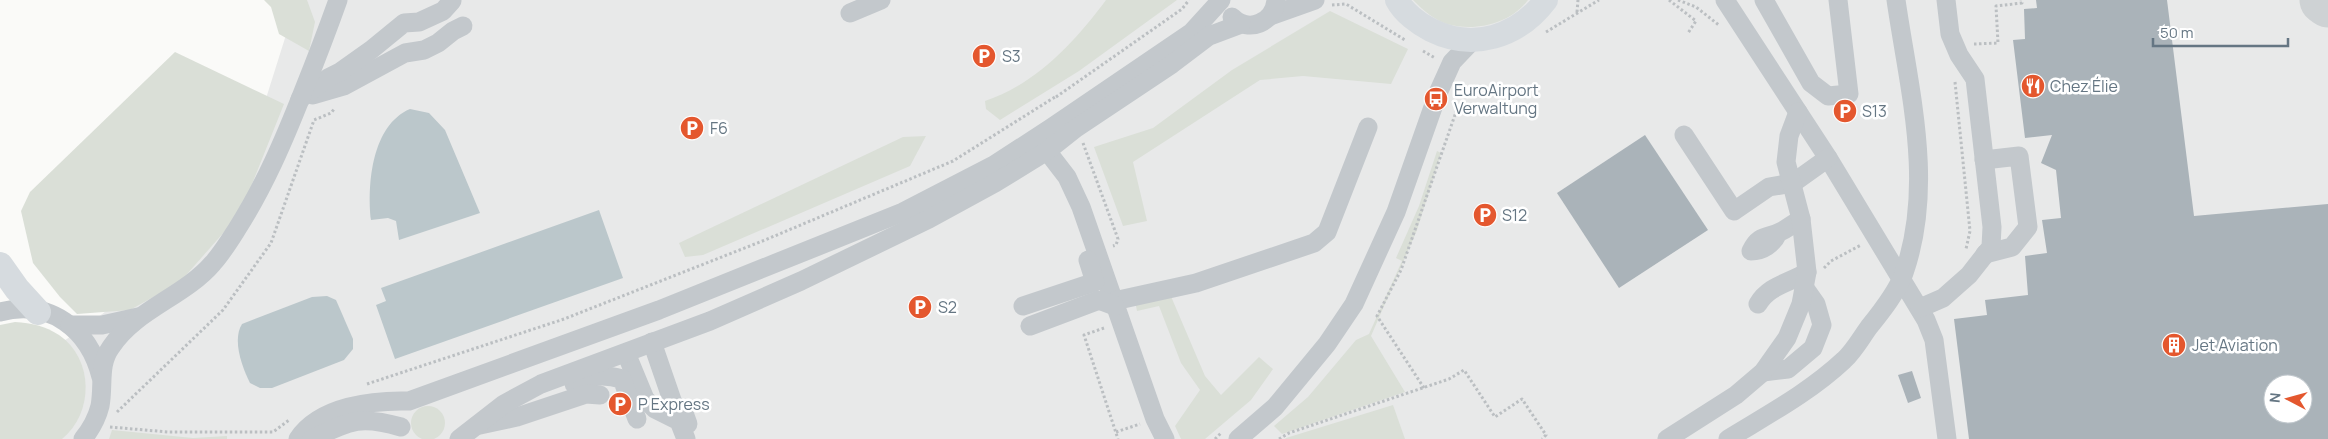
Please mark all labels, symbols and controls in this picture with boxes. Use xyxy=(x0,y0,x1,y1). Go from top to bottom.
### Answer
scale bar xyxy=(2153,15,2288,47)
text: 50 m xyxy=(2160,22,2194,43)
parking icon: S3 xyxy=(971,43,997,69)
place label: S3 xyxy=(1002,45,1021,67)
restaurant icon: Chez Élie xyxy=(2020,73,2046,99)
place label: Chez Élie xyxy=(2050,75,2118,97)
place label: EuroAirport Verwaltung xyxy=(1454,79,1539,119)
bus stop icon: EuroAirport Verwaltung xyxy=(1423,86,1449,112)
parking icon: S13 xyxy=(1832,98,1858,124)
place label: S13 xyxy=(1862,100,1887,122)
parking icon: F6 xyxy=(679,115,705,141)
place label: F6 xyxy=(710,117,728,139)
parking icon: S12 xyxy=(1472,202,1498,228)
place label: S12 xyxy=(1502,204,1527,226)
parking icon: S2 xyxy=(907,294,933,320)
place label: S2 xyxy=(938,296,957,318)
building icon: Jet Aviation xyxy=(2161,332,2187,358)
place label: Jet Aviation xyxy=(2192,334,2278,356)
north arrow xyxy=(2263,374,2313,424)
parking icon: P Express xyxy=(607,391,633,417)
text: N xyxy=(2265,392,2285,404)
place label: P Express xyxy=(638,393,710,415)

